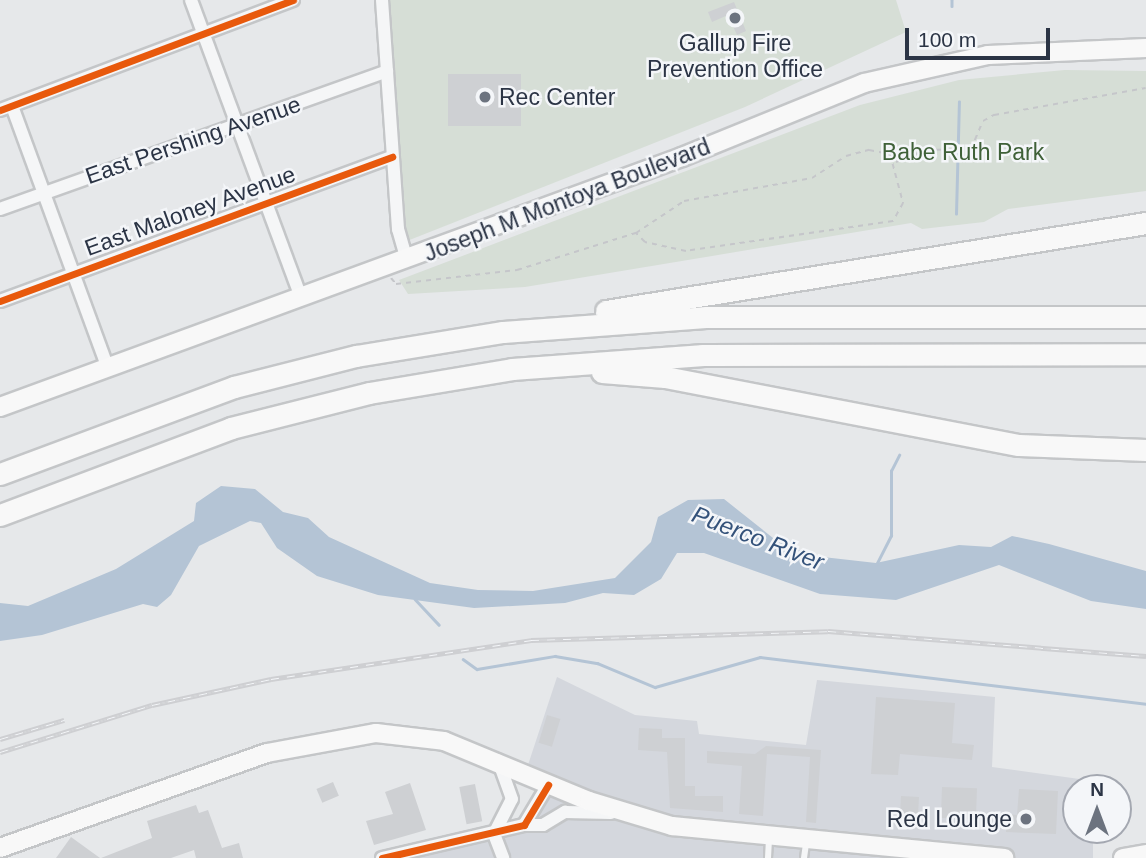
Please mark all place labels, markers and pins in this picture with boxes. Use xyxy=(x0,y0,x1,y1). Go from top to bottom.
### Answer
marker: Gallup Fire Prevention Office xyxy=(727,10,743,26)
place label: Gallup Fire Prevention Office xyxy=(647,29,823,83)
place label: Rec Center xyxy=(499,83,615,111)
marker: Rec Center xyxy=(477,89,493,105)
place label: Red Lounge xyxy=(887,805,1012,833)
marker: Red Lounge xyxy=(1018,811,1034,827)

